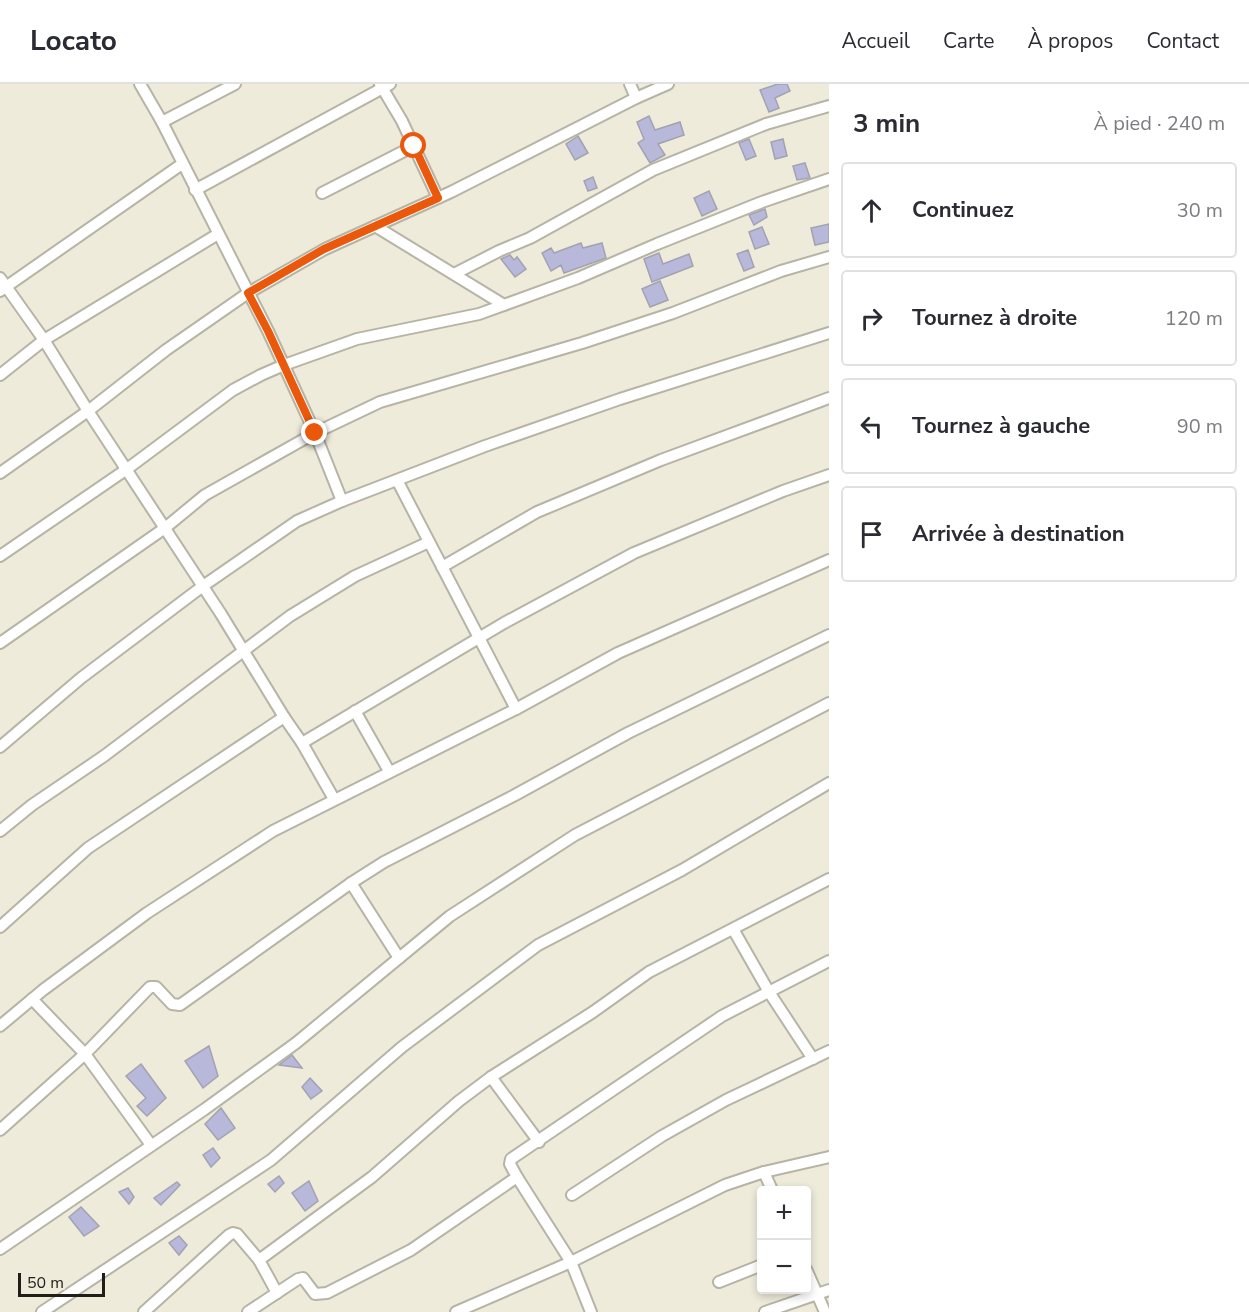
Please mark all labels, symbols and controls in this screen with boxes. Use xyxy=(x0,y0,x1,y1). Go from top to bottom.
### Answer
text: Locato xyxy=(30,22,117,60)
text: Accueil xyxy=(841,27,910,55)
text: Carte xyxy=(943,27,994,55)
text: À propos xyxy=(1027,27,1113,55)
text: Contact xyxy=(1146,27,1219,55)
text: 3 min xyxy=(853,106,920,141)
text: À pied · 240 m xyxy=(1094,110,1225,137)
route start xyxy=(400,132,426,158)
icon: ahead xyxy=(855,194,888,227)
text: Continuez xyxy=(912,195,1014,225)
text: 30 m xyxy=(1177,197,1223,224)
icon: right xyxy=(855,302,888,335)
text: Tournez à droite xyxy=(912,303,1077,333)
text: 120 m xyxy=(1165,305,1223,332)
icon: left xyxy=(855,410,888,443)
text: Tournez à gauche xyxy=(912,411,1090,441)
text: 90 m xyxy=(1177,413,1223,440)
route end xyxy=(301,419,327,445)
icon: arrive xyxy=(855,518,888,551)
text: Arrivée à destination xyxy=(912,519,1125,549)
map controls xyxy=(757,1186,811,1294)
button: + xyxy=(757,1186,811,1240)
button: − xyxy=(757,1240,811,1294)
scale bar xyxy=(18,1270,105,1298)
text: 50 m xyxy=(27,1272,64,1294)

